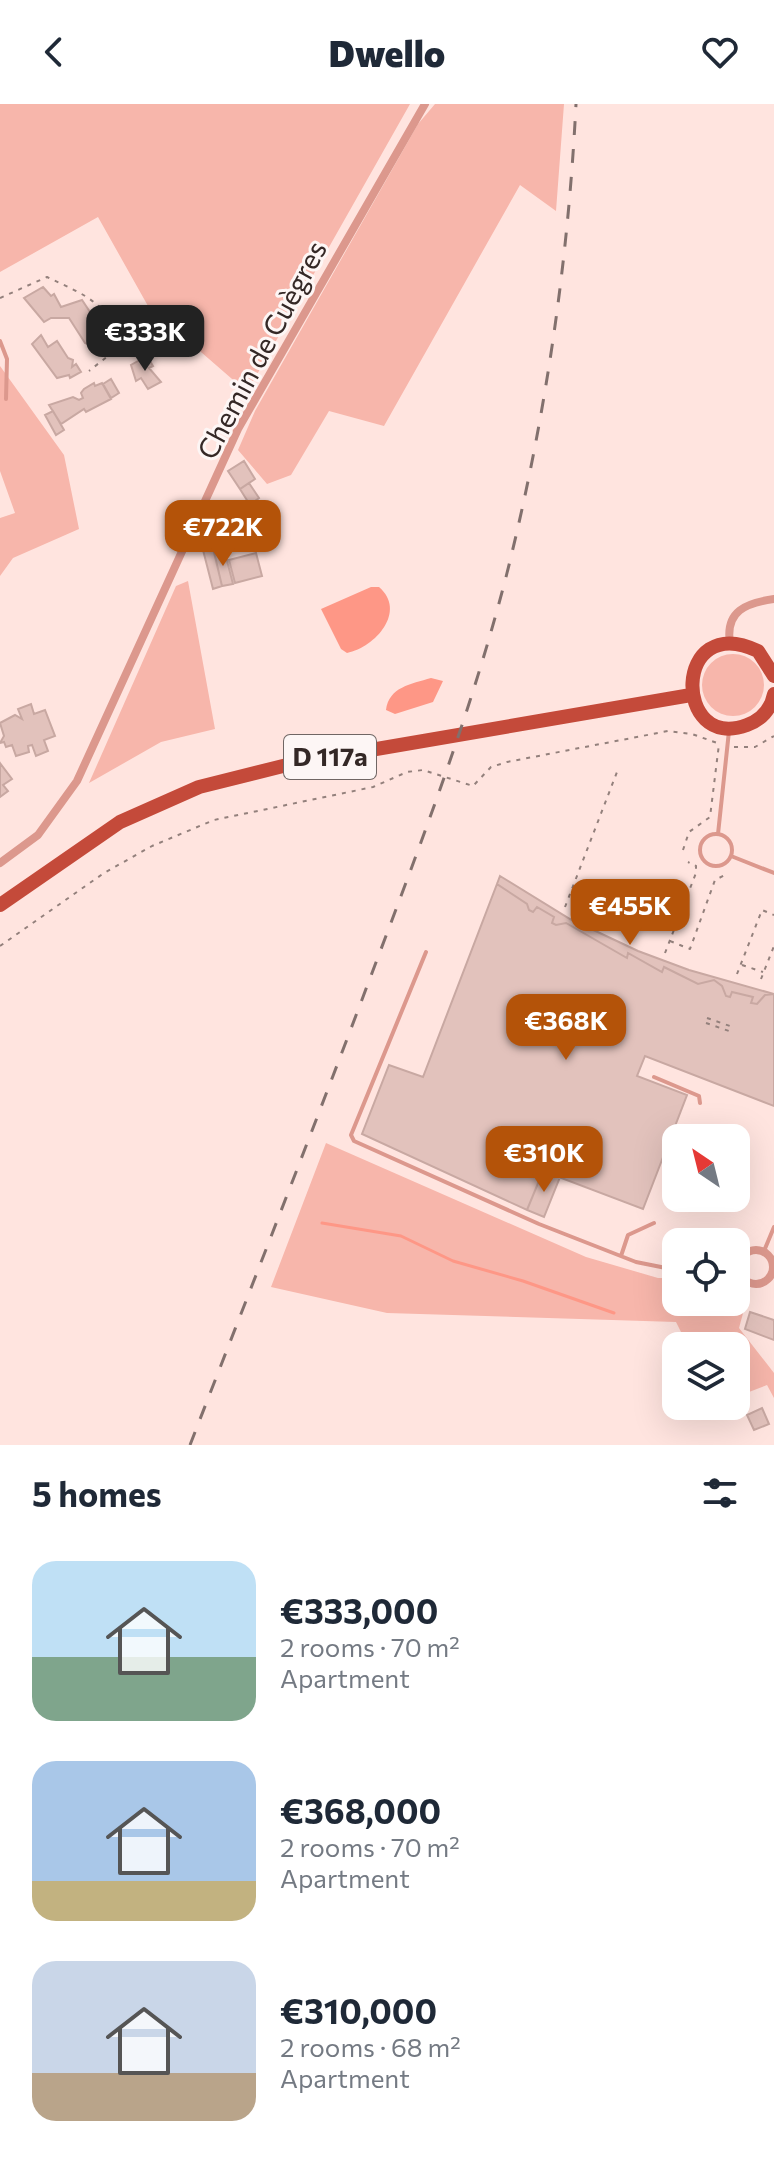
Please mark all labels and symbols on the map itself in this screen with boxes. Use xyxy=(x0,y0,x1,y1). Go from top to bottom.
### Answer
street label: Chemin de Cuègres xyxy=(189,235,333,464)
pin: €333K xyxy=(89,305,201,373)
pin: €722K xyxy=(167,500,279,568)
road number: D 117a xyxy=(284,735,376,779)
pin: €455K xyxy=(574,879,686,947)
pin: €368K xyxy=(510,994,622,1062)
north arrow xyxy=(662,1124,750,1212)
pin: €310K xyxy=(488,1126,600,1194)

